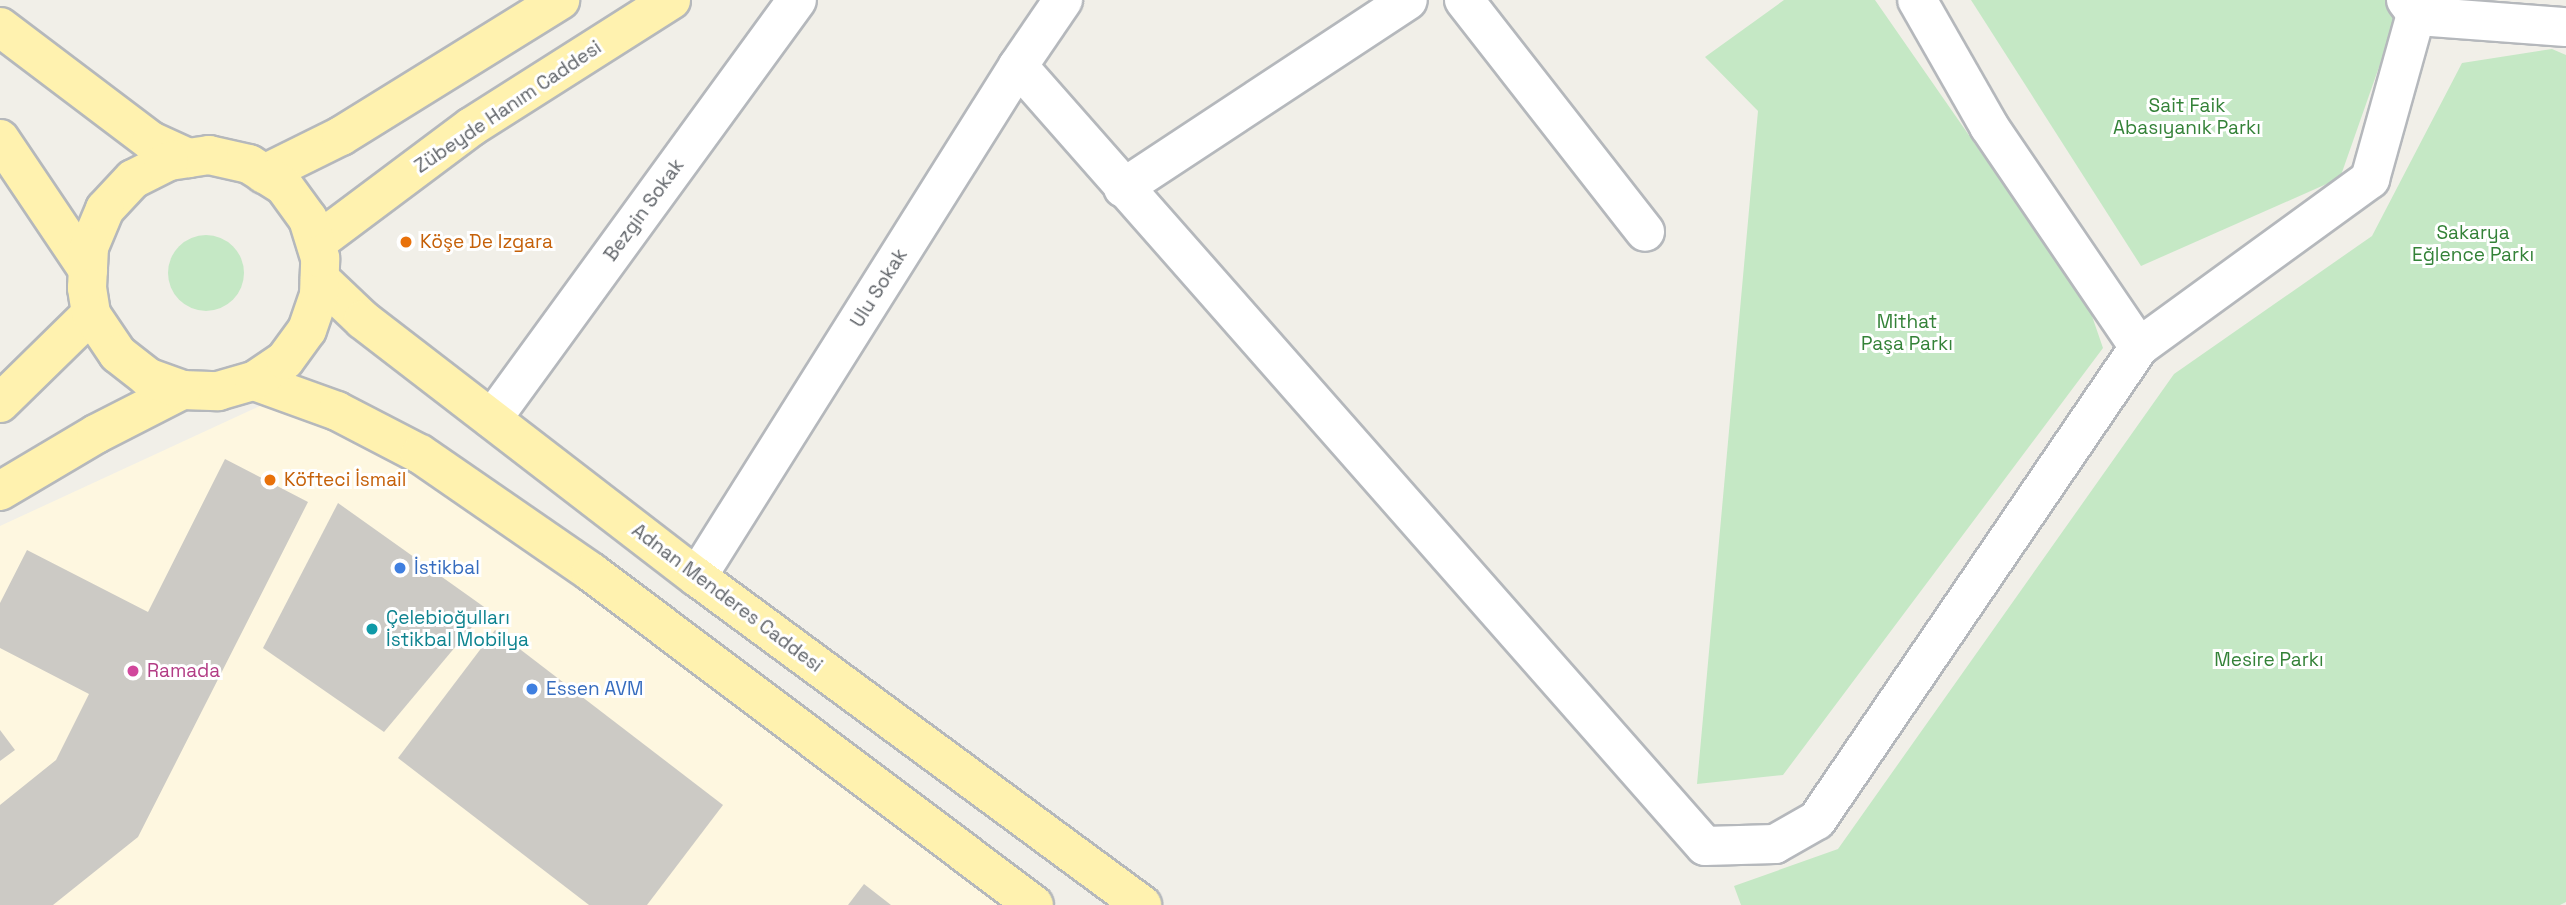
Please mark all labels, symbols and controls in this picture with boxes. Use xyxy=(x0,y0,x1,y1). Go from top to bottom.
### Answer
street label: Zübeyde Hanım Caddesi xyxy=(410,36,606,178)
park label: Sait Faik Abasıyanık Parkı xyxy=(2113,95,2261,139)
street label: Bezgin Sokak xyxy=(599,154,689,266)
park label: Sakarya Eğlence Parkı xyxy=(2412,222,2534,266)
place label: Köşe De Izgara xyxy=(420,231,553,253)
marker: Köşe De Izgara xyxy=(398,234,414,250)
street label: Ulu Sokak xyxy=(846,244,912,332)
park label: Mithat Paşa Parkı xyxy=(1861,311,1953,355)
place label: Köfteci İsmail xyxy=(284,469,406,491)
marker: Köfteci İsmail xyxy=(262,472,278,488)
street label: Adnan Menderes Caddesi xyxy=(627,519,827,677)
place label: İstikbal xyxy=(414,557,480,579)
marker: İstikbal xyxy=(392,560,408,576)
place label: Çelebioğulları İstikbal Mobilya xyxy=(386,607,529,651)
marker: Çelebioğulları İstikbal Mobilya xyxy=(364,621,380,637)
park label: Mesire Parkı xyxy=(2214,649,2324,671)
place label: Ramada xyxy=(147,660,220,682)
marker: Ramada xyxy=(125,663,141,679)
place label: Essen AVM xyxy=(546,678,644,700)
marker: Essen AVM xyxy=(524,681,540,697)

